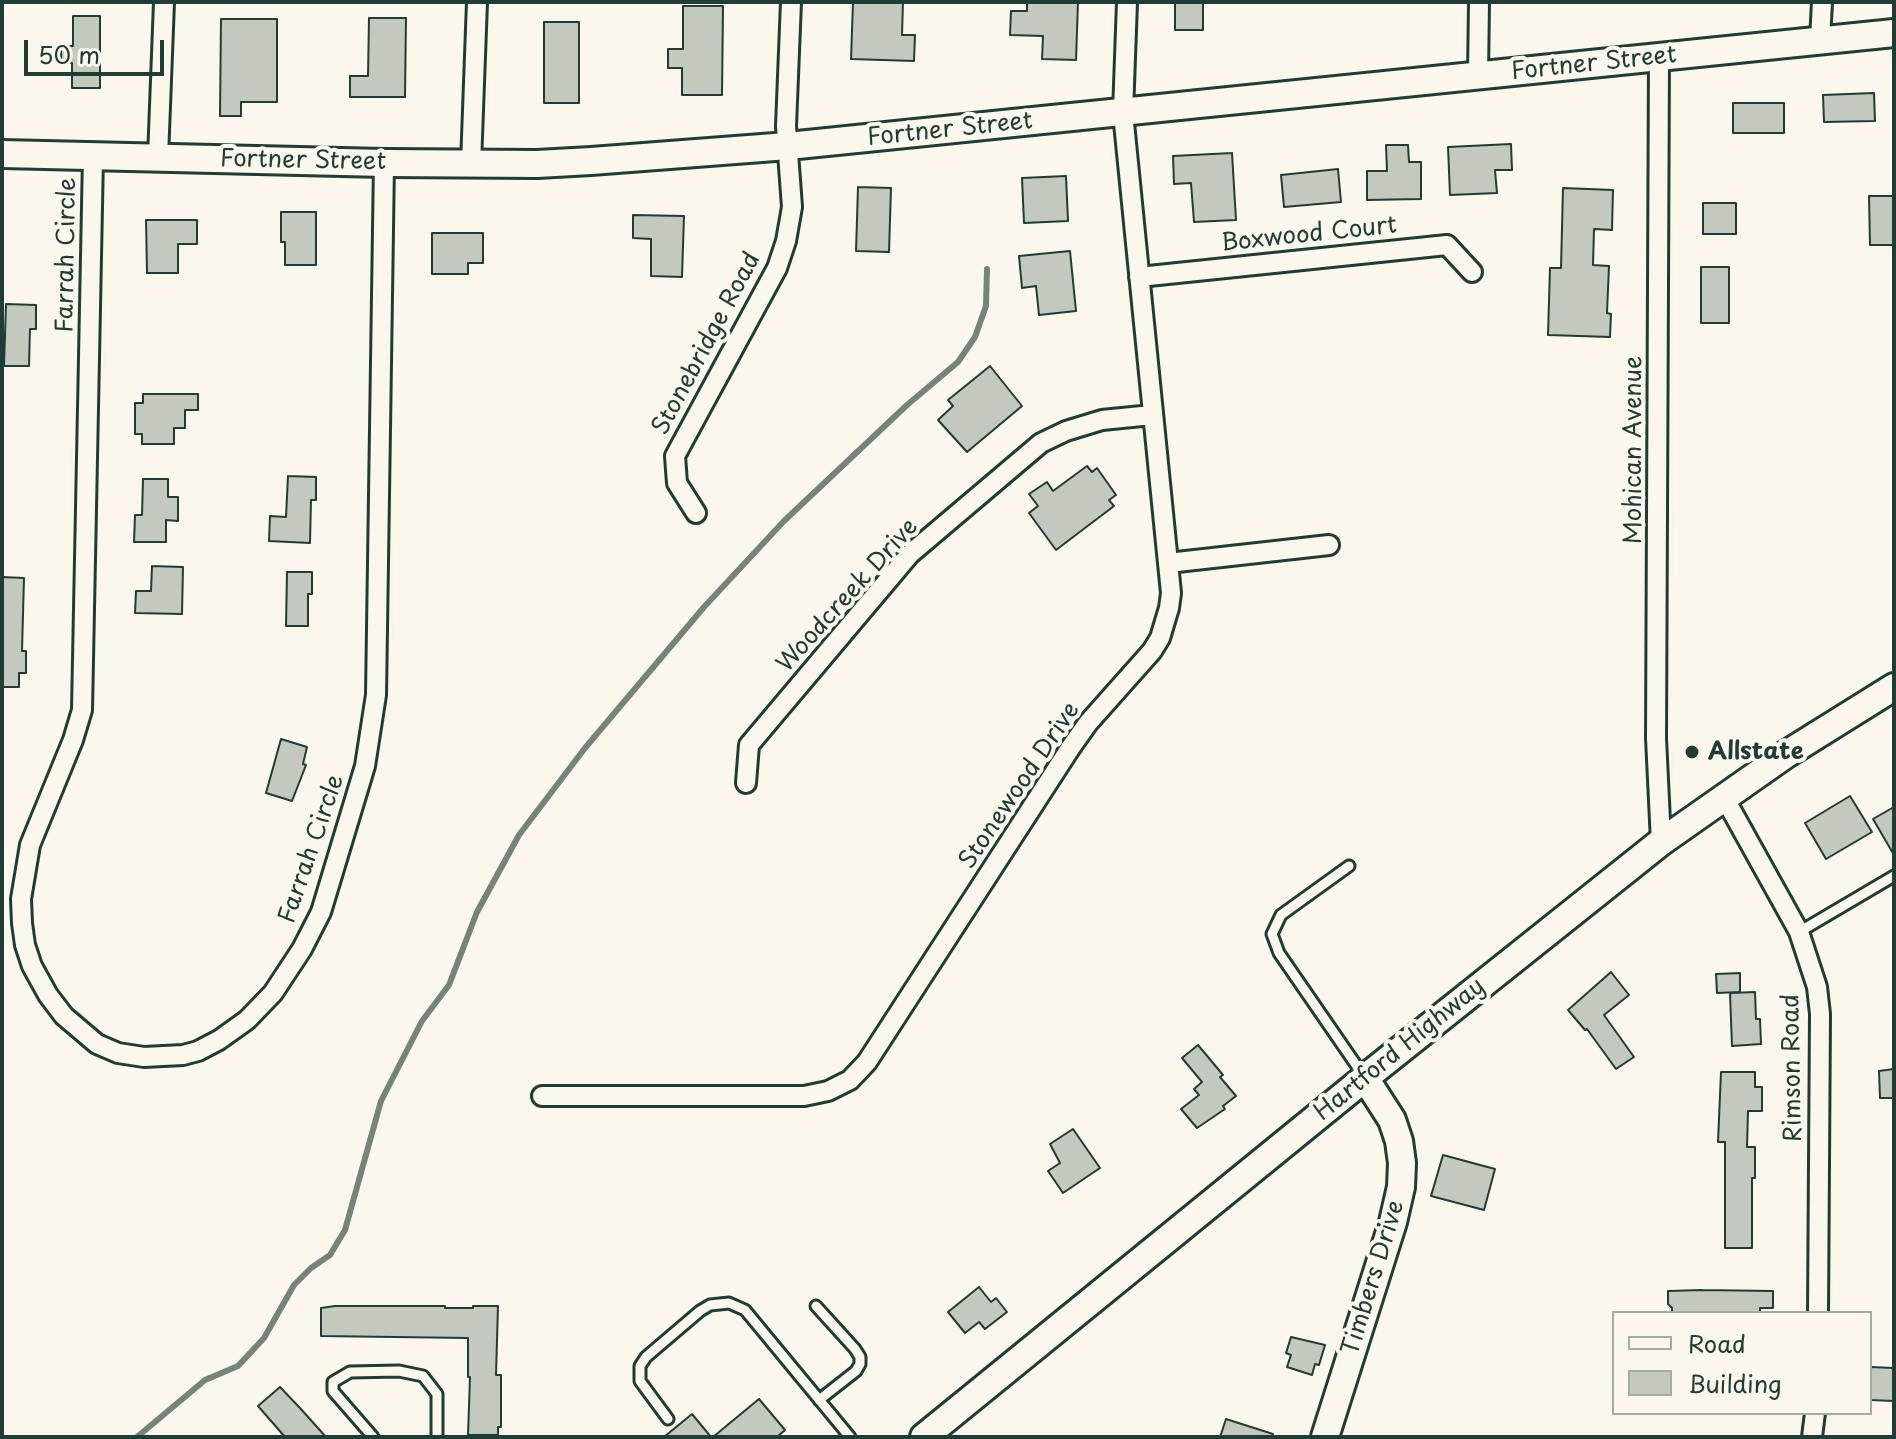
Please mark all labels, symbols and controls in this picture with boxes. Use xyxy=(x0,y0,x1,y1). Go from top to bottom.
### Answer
scale bar xyxy=(28,24,168,74)
text: 50 m xyxy=(38,36,100,72)
street label: Fortner Street xyxy=(1510,41,1678,87)
street label: Fortner Street xyxy=(866,107,1034,153)
street label: Fortner Street xyxy=(220,145,386,177)
street label: Farrah Circle xyxy=(51,177,83,333)
street label: Boxwood Court xyxy=(1220,211,1398,259)
street label: Stonebridge Road xyxy=(647,248,767,440)
street label: Mohican Avenue xyxy=(1620,356,1648,544)
street label: Woodcreek Drive xyxy=(771,513,925,679)
street label: Stonewood Drive xyxy=(954,697,1086,875)
place label: Allstate xyxy=(1708,738,1804,766)
marker: Allstate xyxy=(1683,743,1701,761)
street label: Farrah Circle xyxy=(273,771,351,927)
street label: Hartford Highway xyxy=(1309,972,1491,1128)
street label: Rimson Road xyxy=(1777,994,1809,1142)
street label: Timbers Drive xyxy=(1337,1197,1411,1359)
legend xyxy=(1612,1311,1872,1415)
text: Road xyxy=(1688,1325,1746,1361)
text: Building xyxy=(1688,1365,1782,1401)

